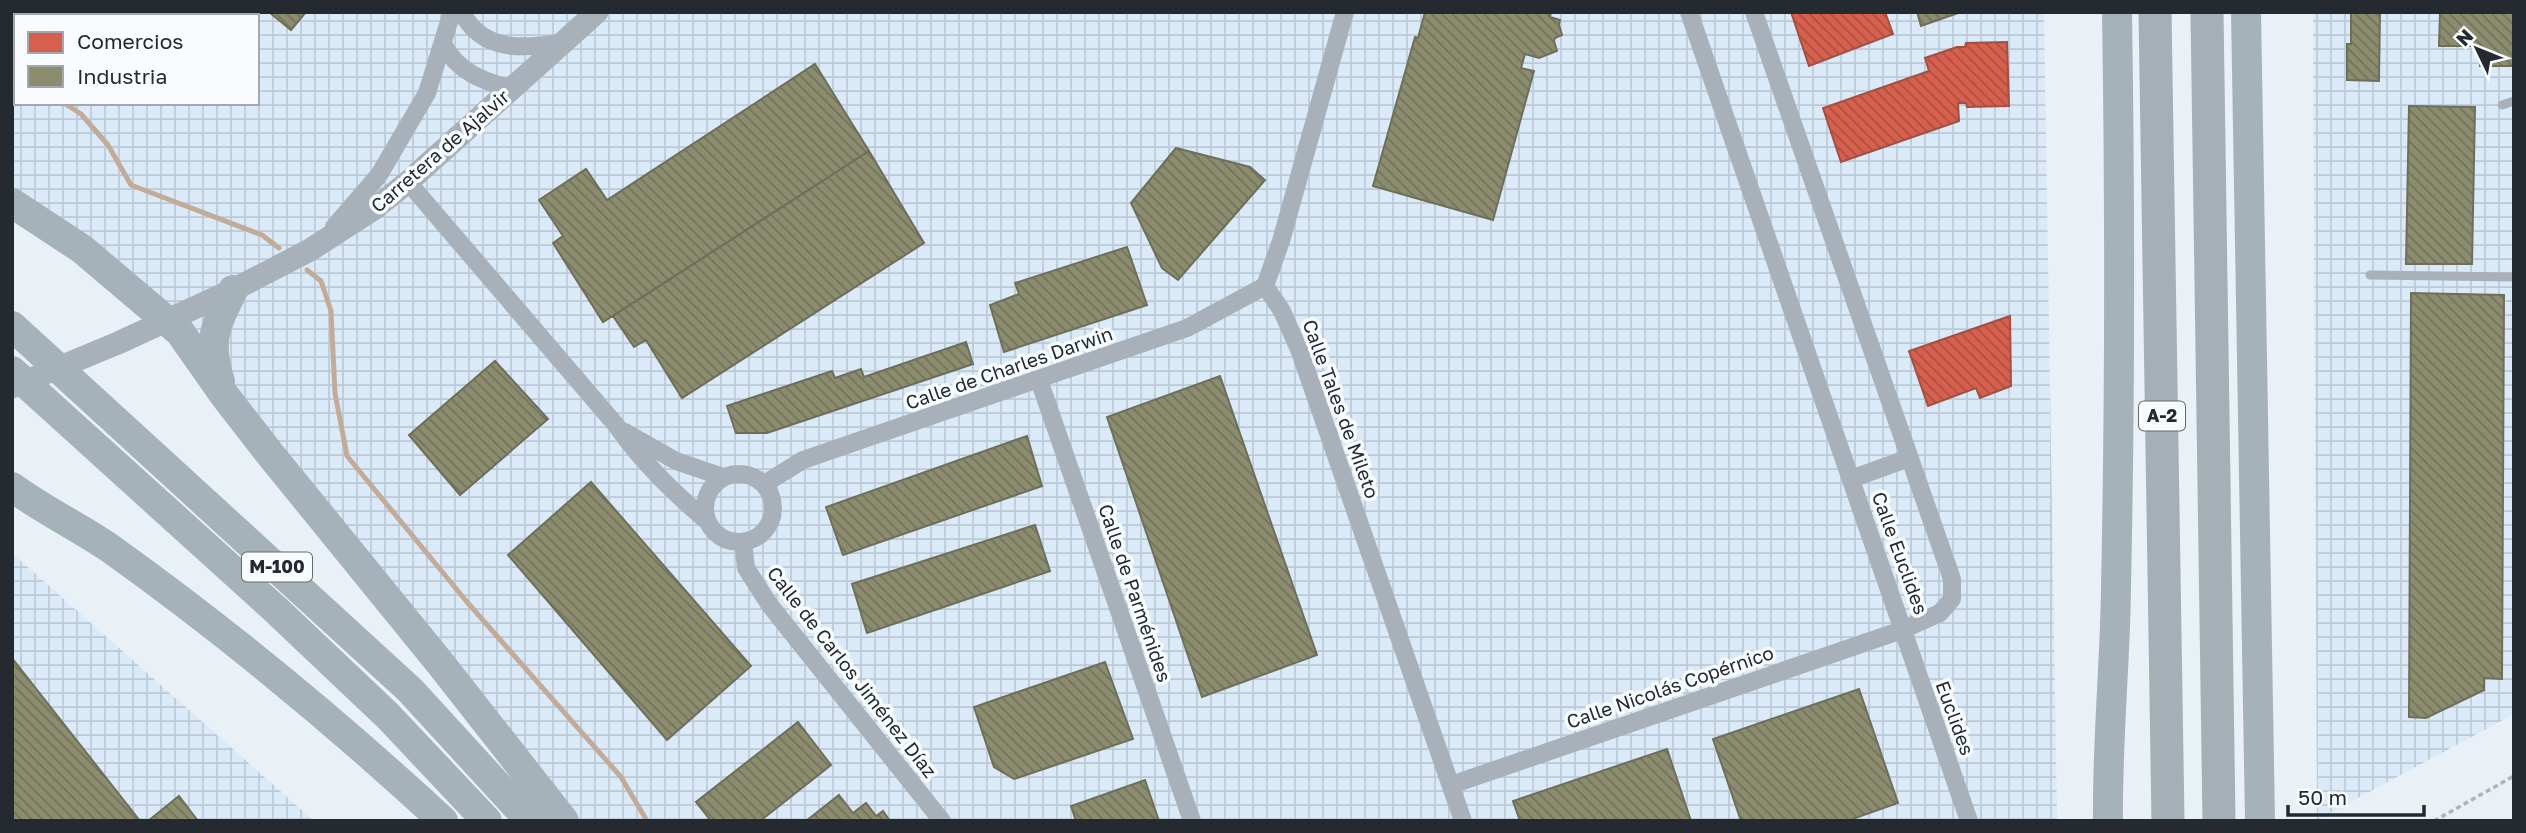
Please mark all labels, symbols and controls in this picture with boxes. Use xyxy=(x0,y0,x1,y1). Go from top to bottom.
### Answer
legend xyxy=(14,14,259,105)
north arrow xyxy=(2442,14,2512,84)
text: N xyxy=(2451,24,2478,50)
text: Comercios xyxy=(77,28,183,54)
text: Industria xyxy=(77,63,167,89)
street label: Carretera de Ajalvir xyxy=(366,84,514,217)
street label: Calle Tales de Mileto xyxy=(1298,316,1385,501)
street label: Calle de Charles Darwin xyxy=(902,321,1115,414)
road number: A-2 xyxy=(2139,402,2185,430)
street label: Calle Euclides xyxy=(1868,488,1933,617)
street label: Calle de Parménides xyxy=(1094,501,1177,685)
road number: M-100 xyxy=(242,552,312,582)
street label: Calle de Carlos Jiménez Díaz xyxy=(763,562,942,782)
street label: Calle Nicolás Copérnico xyxy=(1563,640,1776,733)
street label: Euclides xyxy=(1931,678,1980,758)
scale bar xyxy=(2288,774,2424,818)
text: 50 m xyxy=(2298,784,2347,810)

